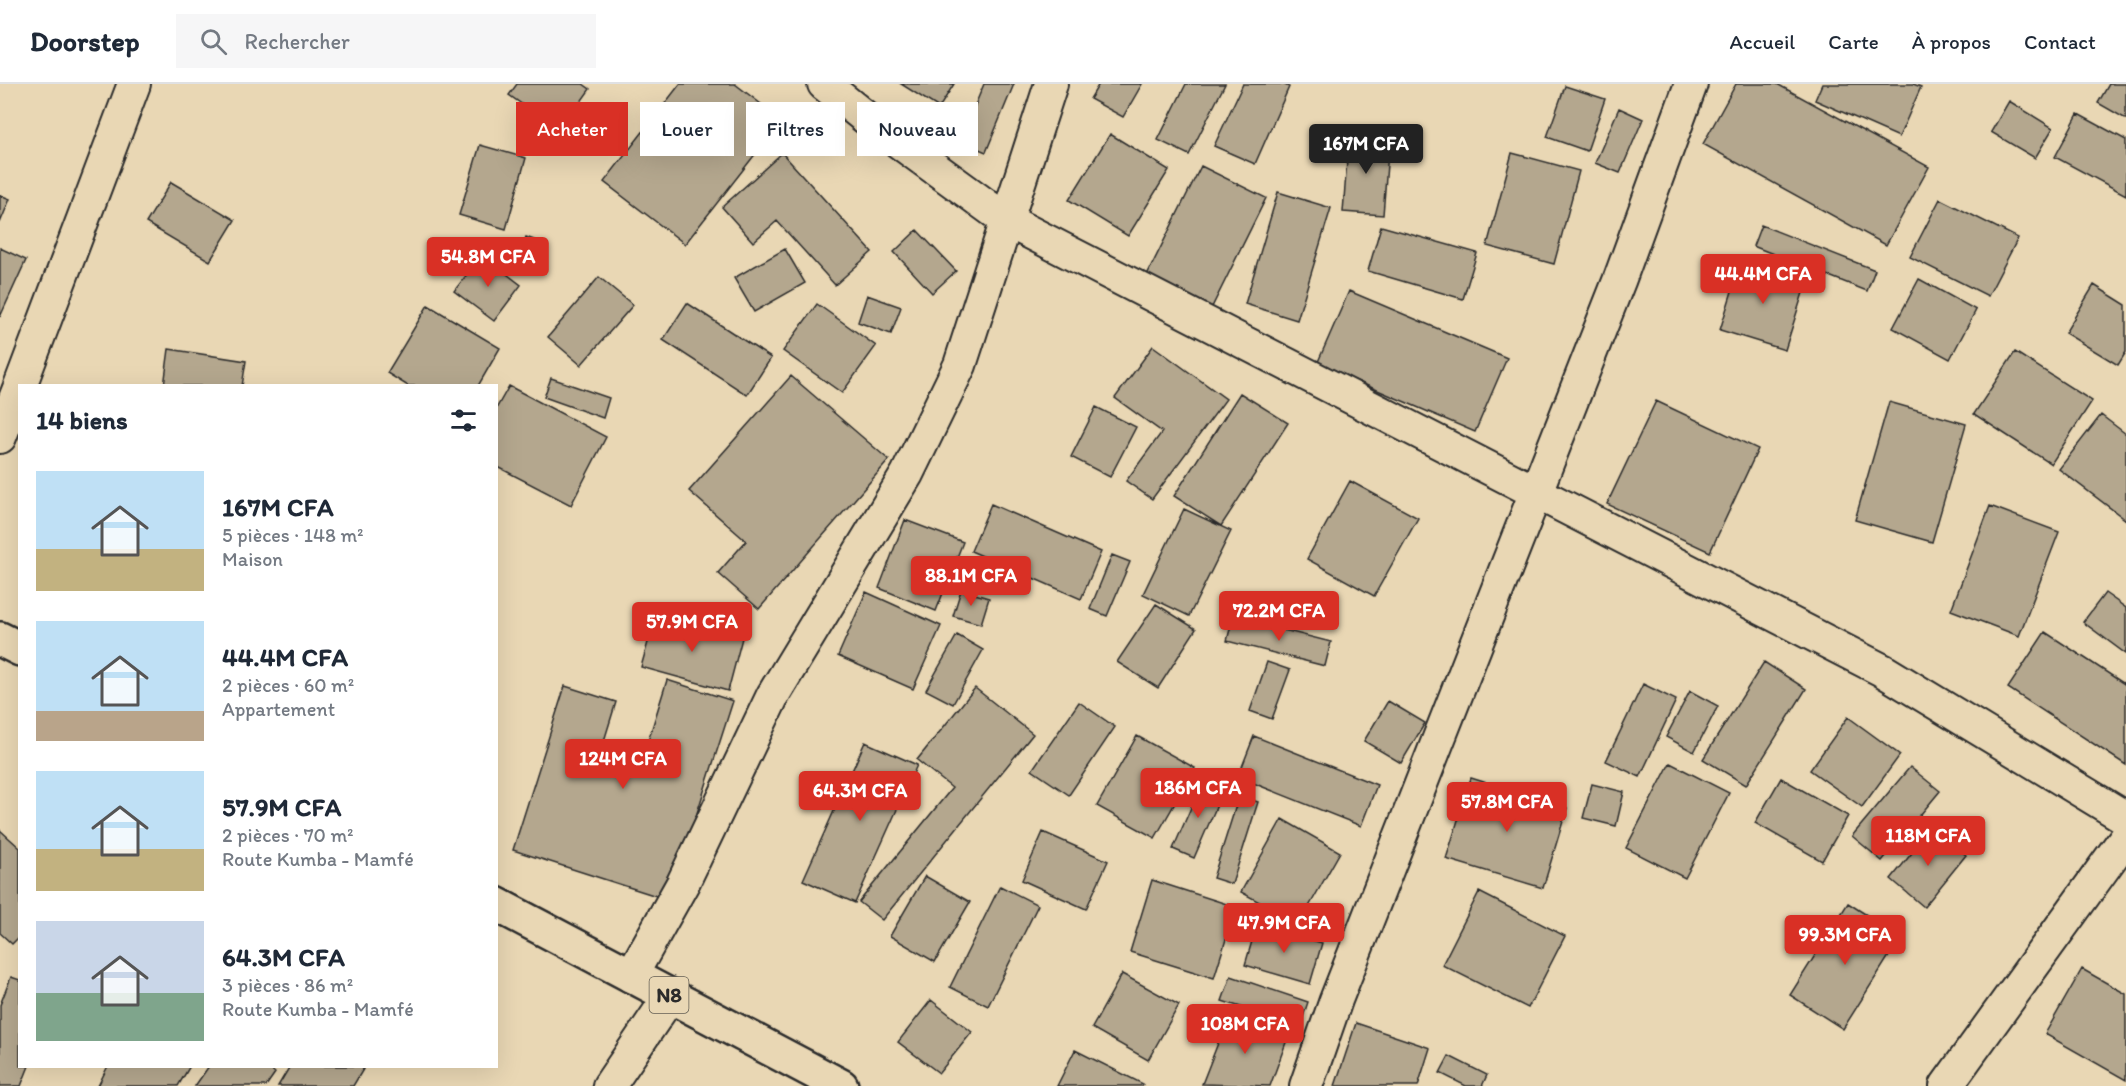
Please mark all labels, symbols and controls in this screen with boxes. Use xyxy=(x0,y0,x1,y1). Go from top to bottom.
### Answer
search box xyxy=(176,14,596,68)
text: Doorstep xyxy=(30,24,140,58)
icon: search xyxy=(197,25,230,58)
text: Rechercher xyxy=(245,28,350,55)
text: Accueil xyxy=(1730,29,1795,54)
text: Carte xyxy=(1828,29,1879,54)
text: À propos xyxy=(1912,29,1991,54)
text: Contact xyxy=(2024,29,2096,54)
chip: Acheter xyxy=(516,102,628,156)
chip: Louer xyxy=(640,102,734,156)
chip: Filtres xyxy=(746,102,845,156)
chip: Nouveau xyxy=(857,102,978,156)
pin: 167M CFA xyxy=(1304,124,1428,175)
text: 167M CFA xyxy=(1323,131,1409,155)
pin: 54.8M CFA xyxy=(419,237,557,288)
text: 54.8M CFA xyxy=(441,244,535,268)
pin: 44.4M CFA xyxy=(1694,254,1832,305)
text: 44.4M CFA xyxy=(1714,261,1812,285)
text: 14 biens xyxy=(36,404,128,436)
icon: filters xyxy=(447,404,480,437)
text: 167M CFA xyxy=(222,491,334,523)
icon: home xyxy=(84,495,156,567)
text: 5 pièces · 148 m² xyxy=(222,523,363,547)
text: Maison xyxy=(222,547,283,571)
pin: 88.1M CFA xyxy=(902,556,1040,607)
text: 88.1M CFA xyxy=(925,563,1017,587)
pin: 72.2M CFA xyxy=(1210,591,1348,642)
text: 72.2M CFA xyxy=(1233,598,1325,622)
pin: 57.9M CFA xyxy=(623,602,761,653)
text: 57.9M CFA xyxy=(646,609,738,633)
text: 44.4M CFA xyxy=(222,641,348,673)
icon: home xyxy=(84,645,156,717)
text: 2 pièces · 60 m² xyxy=(222,673,354,697)
text: Appartement xyxy=(222,697,335,721)
pin: 124M CFA xyxy=(561,739,685,790)
text: 124M CFA xyxy=(579,746,667,770)
pin: 186M CFA xyxy=(1136,768,1260,819)
pin: 64.3M CFA xyxy=(791,771,929,822)
text: 186M CFA xyxy=(1155,775,1241,799)
text: 64.3M CFA xyxy=(813,778,907,802)
pin: 57.8M CFA xyxy=(1438,782,1576,833)
text: 57.8M CFA xyxy=(1461,789,1553,813)
text: 57.9M CFA xyxy=(222,791,341,823)
icon: home xyxy=(84,795,156,867)
pin: 118M CFA xyxy=(1866,816,1990,867)
text: 2 pièces · 70 m² xyxy=(222,823,353,847)
text: 118M CFA xyxy=(1885,823,1971,847)
text: Route Kumba - Mamfé xyxy=(222,847,414,871)
pin: 47.9M CFA xyxy=(1215,903,1353,954)
text: 47.9M CFA xyxy=(1237,910,1331,934)
pin: 99.3M CFA xyxy=(1776,915,1914,966)
text: 99.3M CFA xyxy=(1799,922,1891,946)
text: 64.3M CFA xyxy=(222,941,345,973)
icon: home xyxy=(84,945,156,1017)
text: 3 pièces · 86 m² xyxy=(222,973,353,997)
road number: N8 xyxy=(650,977,688,1013)
text: Route Kumba - Mamfé xyxy=(222,997,414,1021)
pin: 108M CFA xyxy=(1183,1004,1307,1055)
text: 108M CFA xyxy=(1201,1011,1289,1035)

